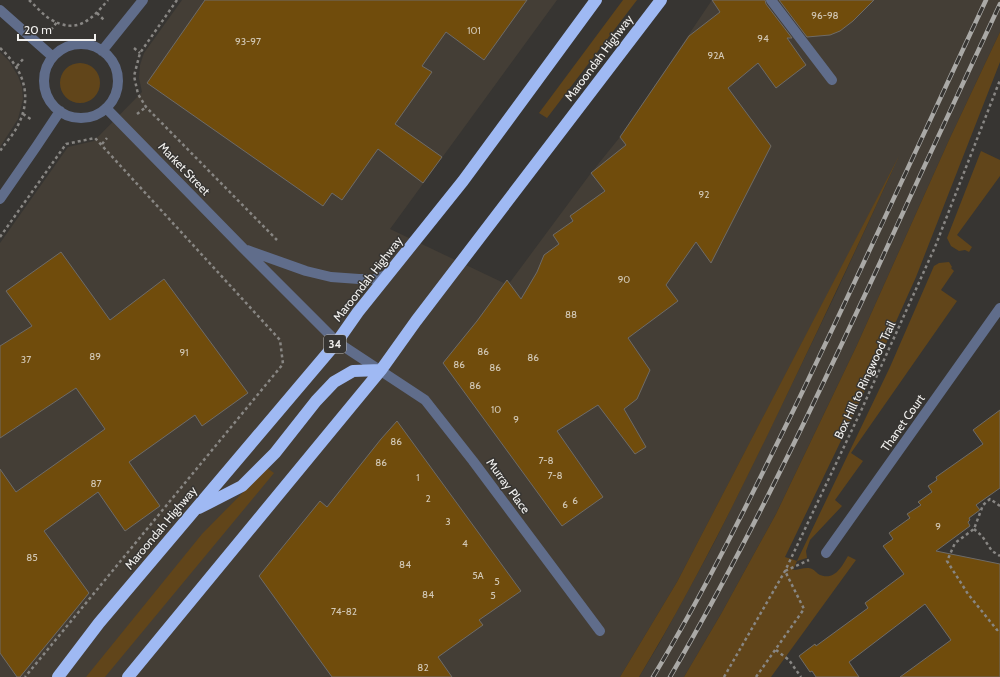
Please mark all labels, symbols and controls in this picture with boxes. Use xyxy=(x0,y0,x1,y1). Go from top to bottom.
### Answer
house number: 96-98 xyxy=(811,9,839,22)
street label: Maroondah Highway xyxy=(561,12,636,104)
scale bar xyxy=(18,16,95,42)
text: 20 m xyxy=(24,22,52,37)
house number: 101 xyxy=(467,24,481,37)
house number: 94 xyxy=(757,32,769,45)
house number: 93-97 xyxy=(235,35,261,48)
house number: 92A xyxy=(707,49,725,62)
street label: Market Street xyxy=(155,139,213,198)
house number: 92 xyxy=(699,188,709,201)
street label: Maroondah Highway xyxy=(330,233,406,324)
house number: 90 xyxy=(618,273,630,286)
house number: 88 xyxy=(565,308,577,321)
street label: Box Hill to Ringwood Trail xyxy=(831,318,899,441)
road number: 34 xyxy=(324,335,346,353)
house number: 86 xyxy=(477,345,489,358)
house number: 91 xyxy=(180,346,188,359)
house number: 89 xyxy=(89,350,101,363)
house number: 86 xyxy=(527,351,539,364)
house number: 37 xyxy=(21,353,31,366)
house number: 86 xyxy=(453,358,465,371)
house number: 86 xyxy=(489,361,501,374)
house number: 86 xyxy=(469,379,481,392)
street label: Thanet Court xyxy=(877,391,928,454)
house number: 10 xyxy=(491,403,501,416)
house number: 9 xyxy=(513,413,519,426)
house number: 86 xyxy=(390,435,402,448)
house number: 7-8 xyxy=(538,454,554,467)
street label: Murray Place xyxy=(483,455,533,516)
house number: 86 xyxy=(375,456,387,469)
house number: 7-8 xyxy=(547,469,563,482)
house number: 1 xyxy=(416,471,420,484)
house number: 87 xyxy=(90,477,102,490)
street label: Maroondah Highway xyxy=(121,483,200,572)
house number: 2 xyxy=(425,492,431,505)
house number: 6 xyxy=(572,494,578,507)
house number: 6 xyxy=(562,498,568,511)
house number: 3 xyxy=(445,515,451,528)
house number: 9 xyxy=(935,520,941,533)
house number: 4 xyxy=(462,537,468,550)
house number: 85 xyxy=(26,551,38,564)
house number: 84 xyxy=(399,558,411,571)
house number: 5A xyxy=(472,569,485,582)
house number: 5 xyxy=(494,575,500,588)
house number: 84 xyxy=(422,588,434,601)
house number: 5 xyxy=(490,589,496,602)
house number: 74-82 xyxy=(331,605,357,618)
house number: 82 xyxy=(417,661,429,674)

